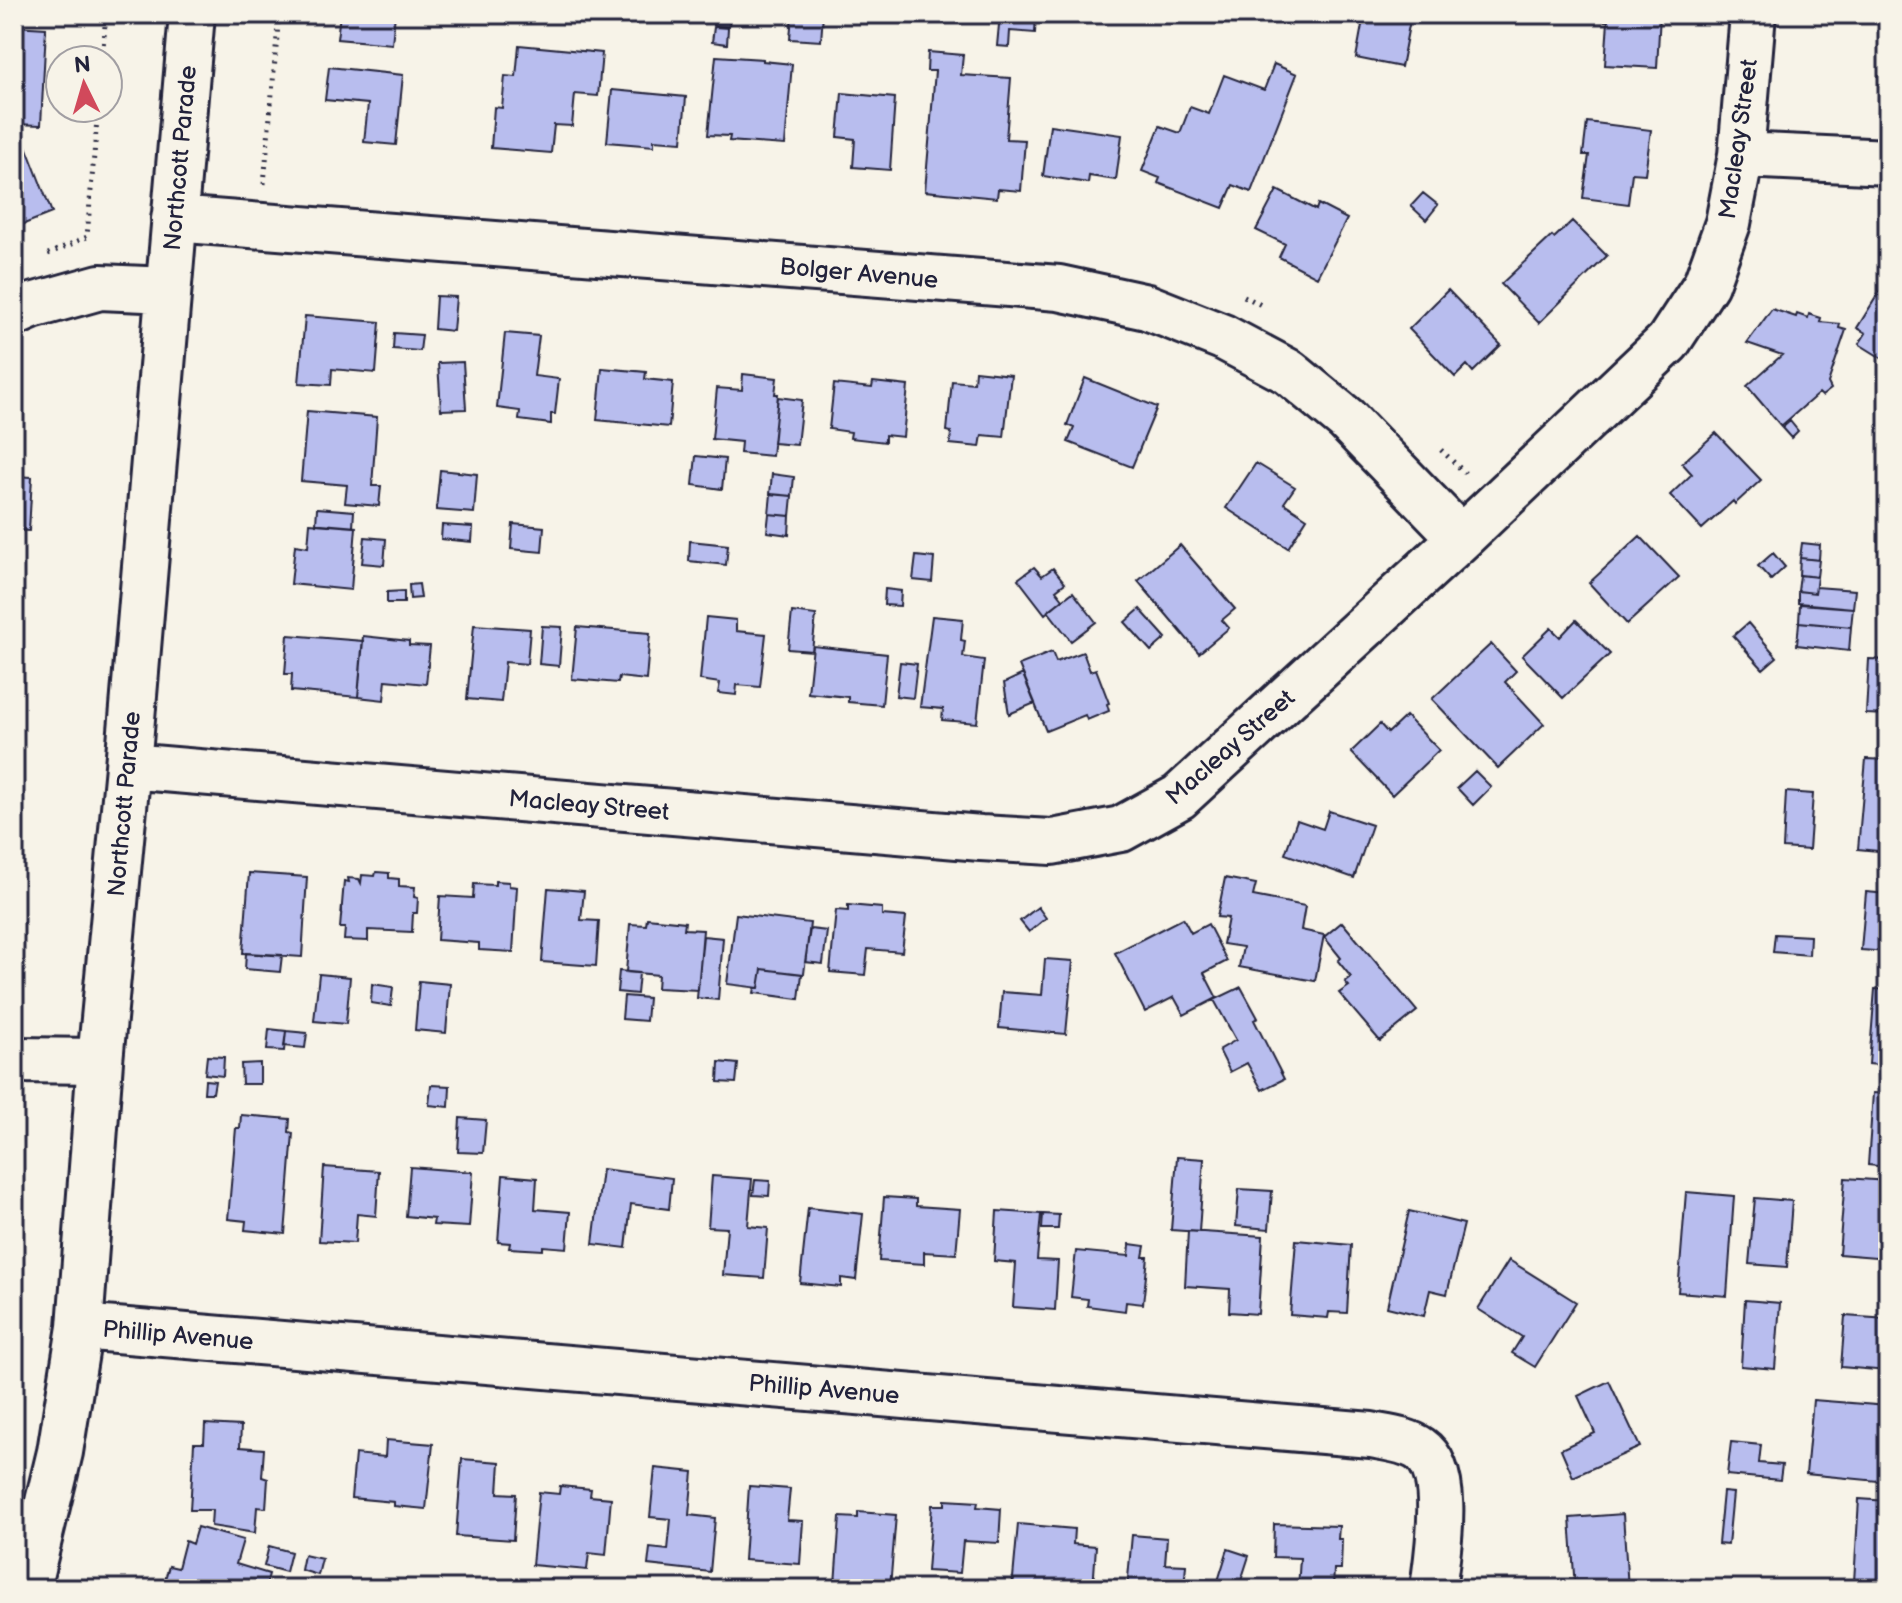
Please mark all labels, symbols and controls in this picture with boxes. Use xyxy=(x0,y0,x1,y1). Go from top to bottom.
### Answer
north arrow xyxy=(44,44,124,124)
text: N xyxy=(73,51,92,80)
street label: Macleay Street xyxy=(1713,57,1764,221)
street label: Northcott Parade xyxy=(158,64,203,252)
street label: Bolger Avenue xyxy=(778,252,939,295)
street label: Macleay Street xyxy=(1160,683,1301,811)
street label: Northcott Parade xyxy=(102,710,147,898)
street label: Macleay Street xyxy=(507,784,671,827)
street label: Phillip Avenue xyxy=(101,1314,255,1357)
street label: Phillip Avenue xyxy=(747,1368,901,1411)

